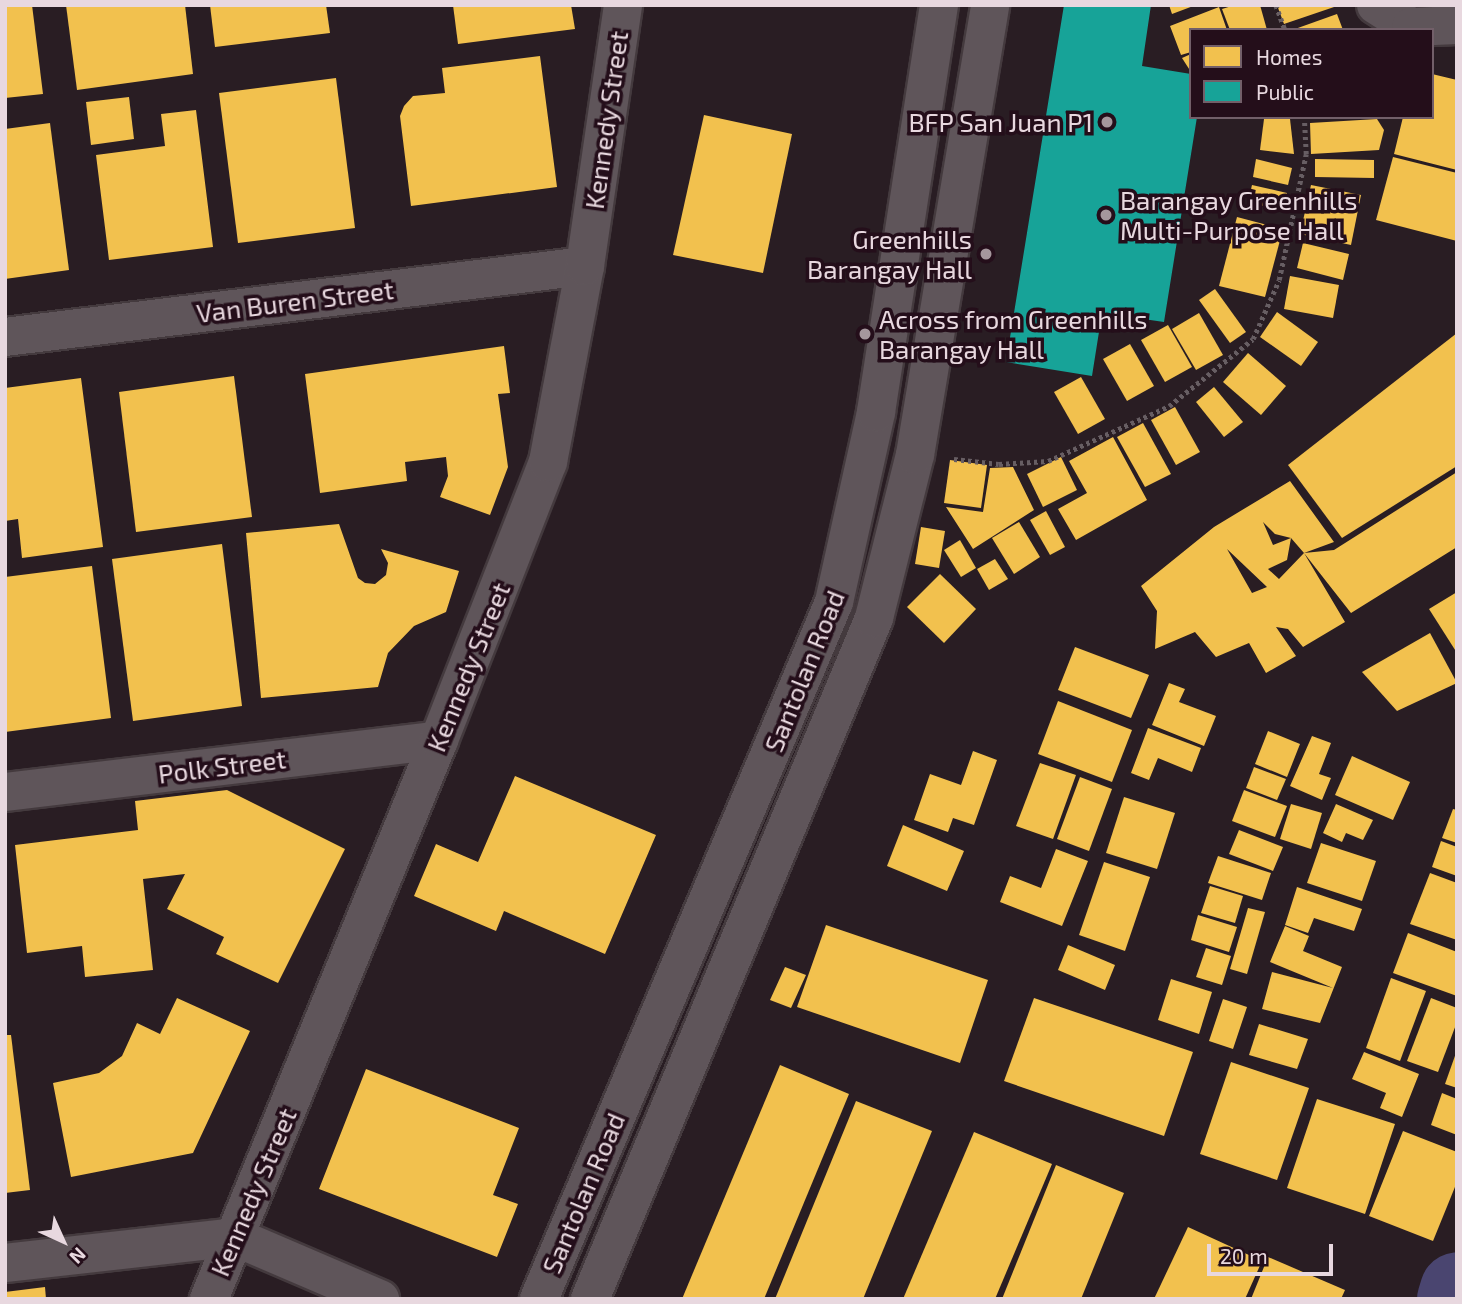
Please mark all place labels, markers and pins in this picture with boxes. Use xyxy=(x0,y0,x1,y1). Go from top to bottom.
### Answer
place label: BFP San Juan P1 xyxy=(907,106,1093,138)
marker: BFP San Juan P1 xyxy=(1099,114,1115,130)
place label: Barangay Greenhills Multi-Purpose Hall xyxy=(1120,184,1358,246)
marker: Barangay Greenhills Multi-Purpose Hall xyxy=(1098,207,1114,223)
place label: Greenhills Barangay Hall xyxy=(807,223,972,284)
marker: Greenhills Barangay Hall xyxy=(978,246,994,262)
place label: Across from Greenhills Barangay Hall xyxy=(879,303,1148,364)
marker: Across from Greenhills Barangay Hall xyxy=(857,326,873,342)

